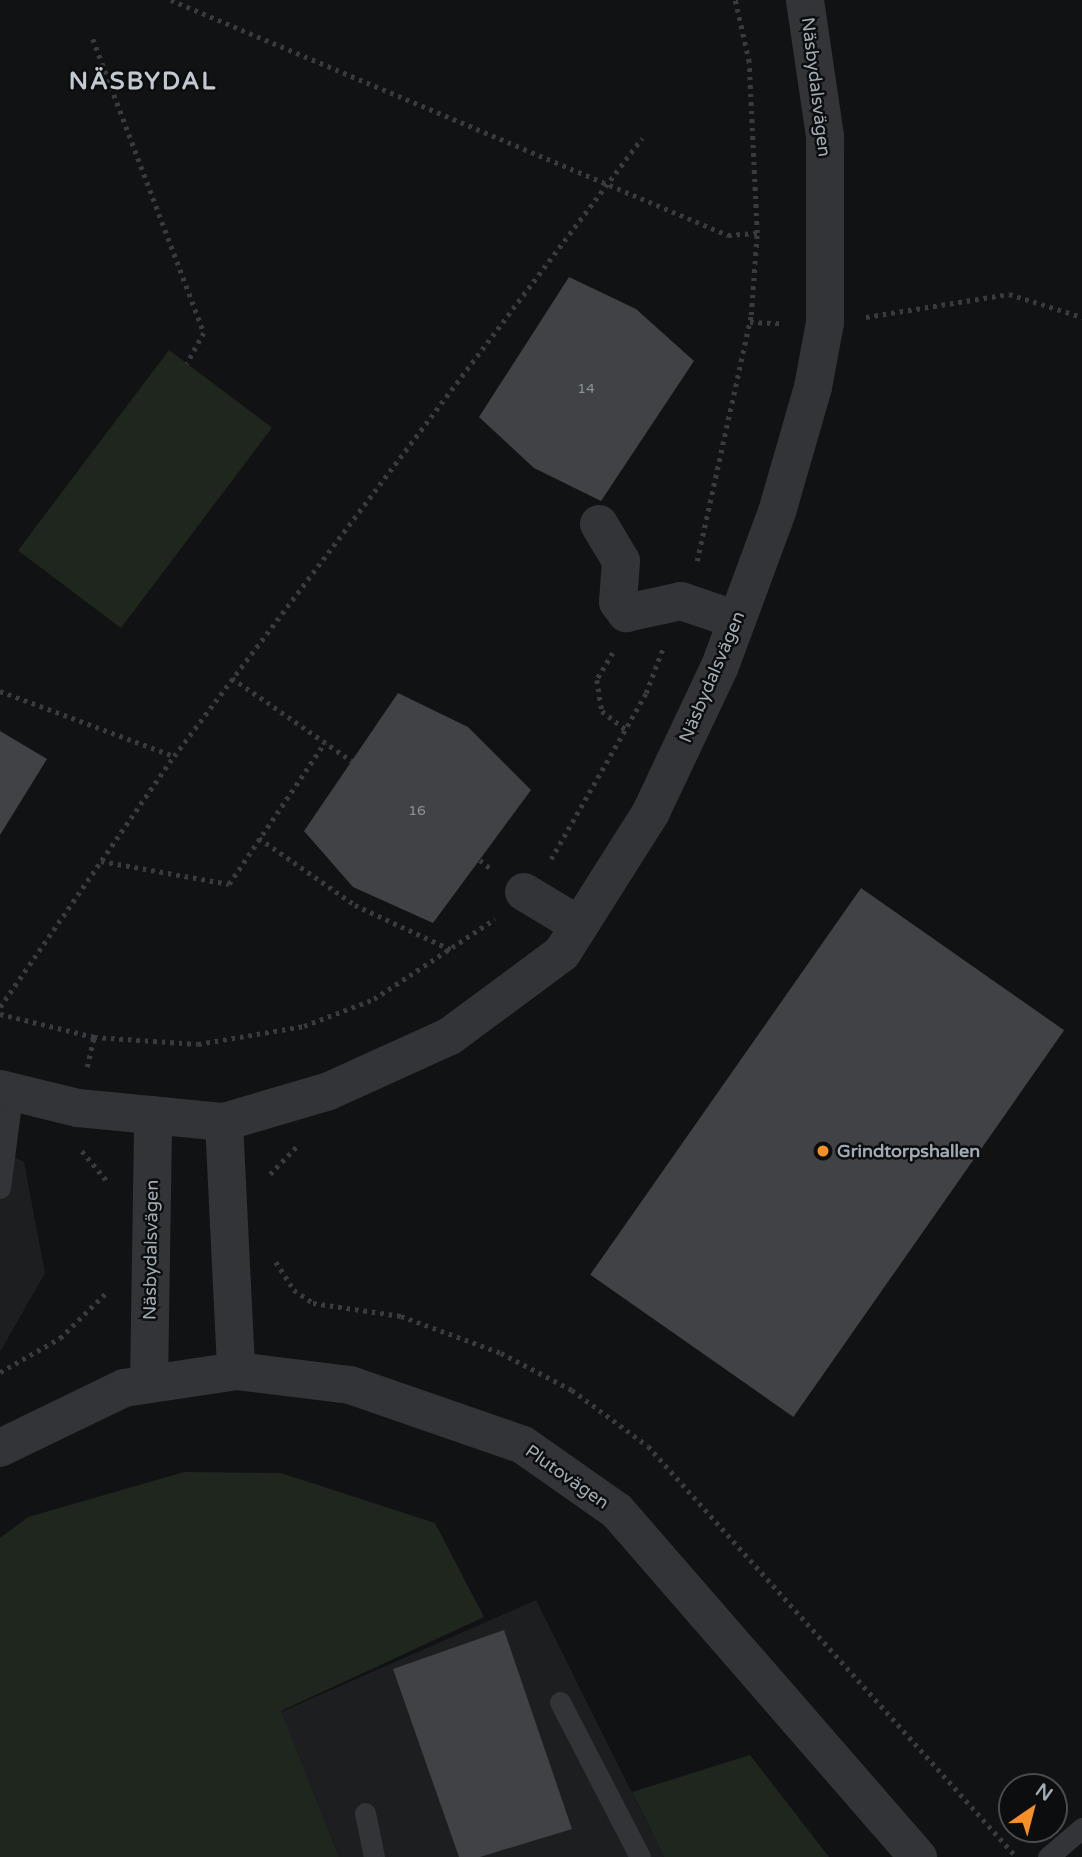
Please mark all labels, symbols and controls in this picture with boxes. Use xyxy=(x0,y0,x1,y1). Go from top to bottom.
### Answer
street label: Näsbydalsvägen xyxy=(797,16,835,158)
district label: NÄSBYDAL xyxy=(70,68,216,96)
house number: 14 xyxy=(577,381,595,397)
street label: Näsbydalsvägen xyxy=(675,608,749,746)
house number: 16 xyxy=(408,803,426,819)
place label: Grindtorpshallen xyxy=(837,1140,980,1162)
marker: Grindtorpshallen xyxy=(815,1143,831,1159)
street label: Näsbydalsvägen xyxy=(139,1180,163,1320)
street label: Plutovägen xyxy=(521,1440,613,1514)
north arrow xyxy=(998,1773,1068,1843)
text: N xyxy=(1031,1779,1056,1806)

